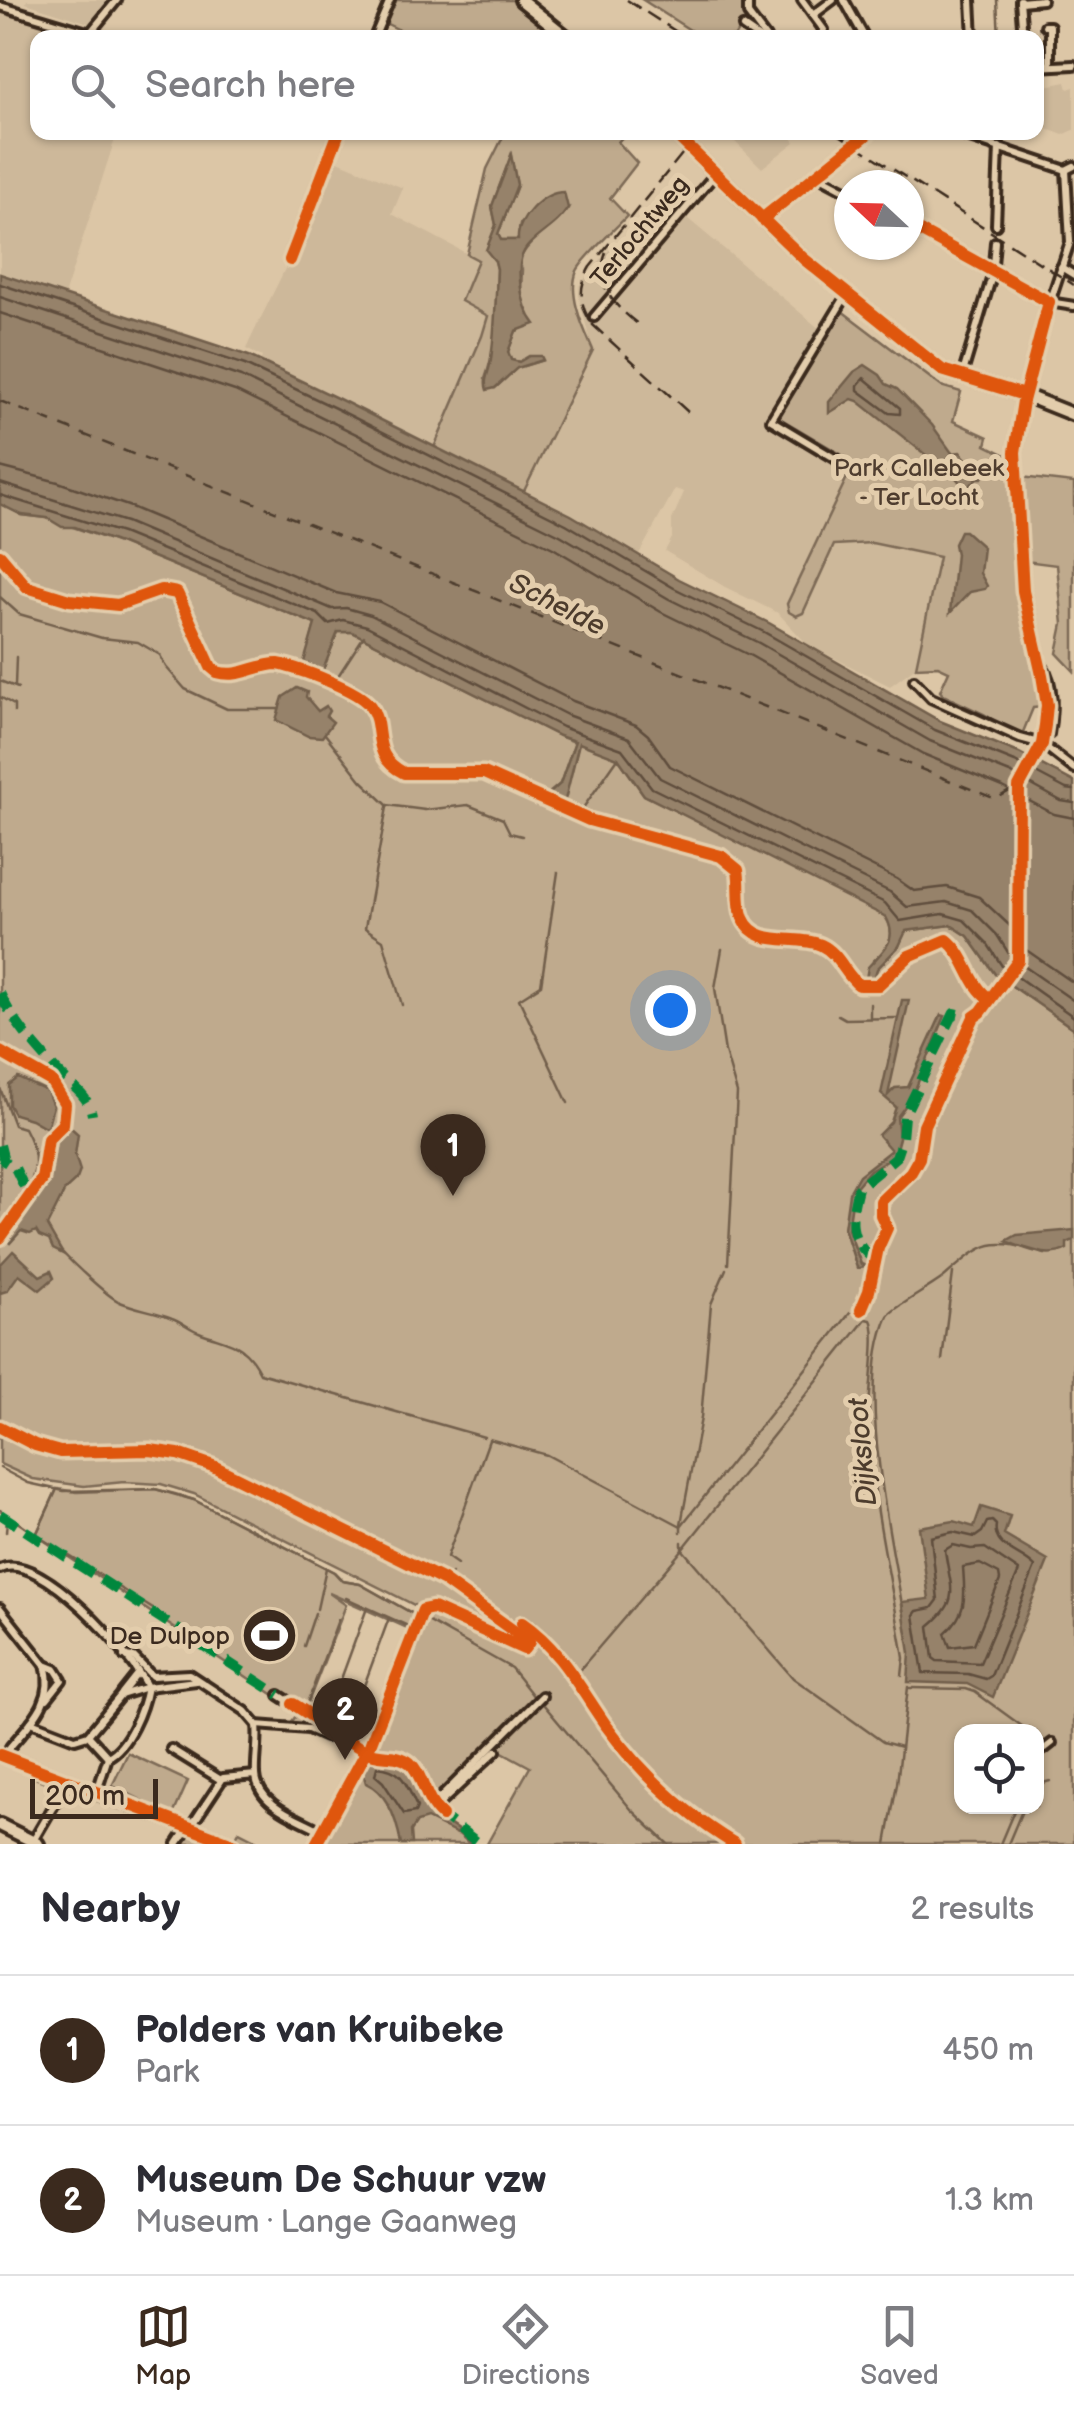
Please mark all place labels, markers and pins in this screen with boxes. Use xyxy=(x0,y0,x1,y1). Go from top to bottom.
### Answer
pin: 1 xyxy=(420,1114,486,1196)
sports icon: De Dulpop xyxy=(239,1606,299,1666)
place label: De Dulpop xyxy=(110,1621,230,1652)
pin: 2 xyxy=(312,1678,378,1760)

